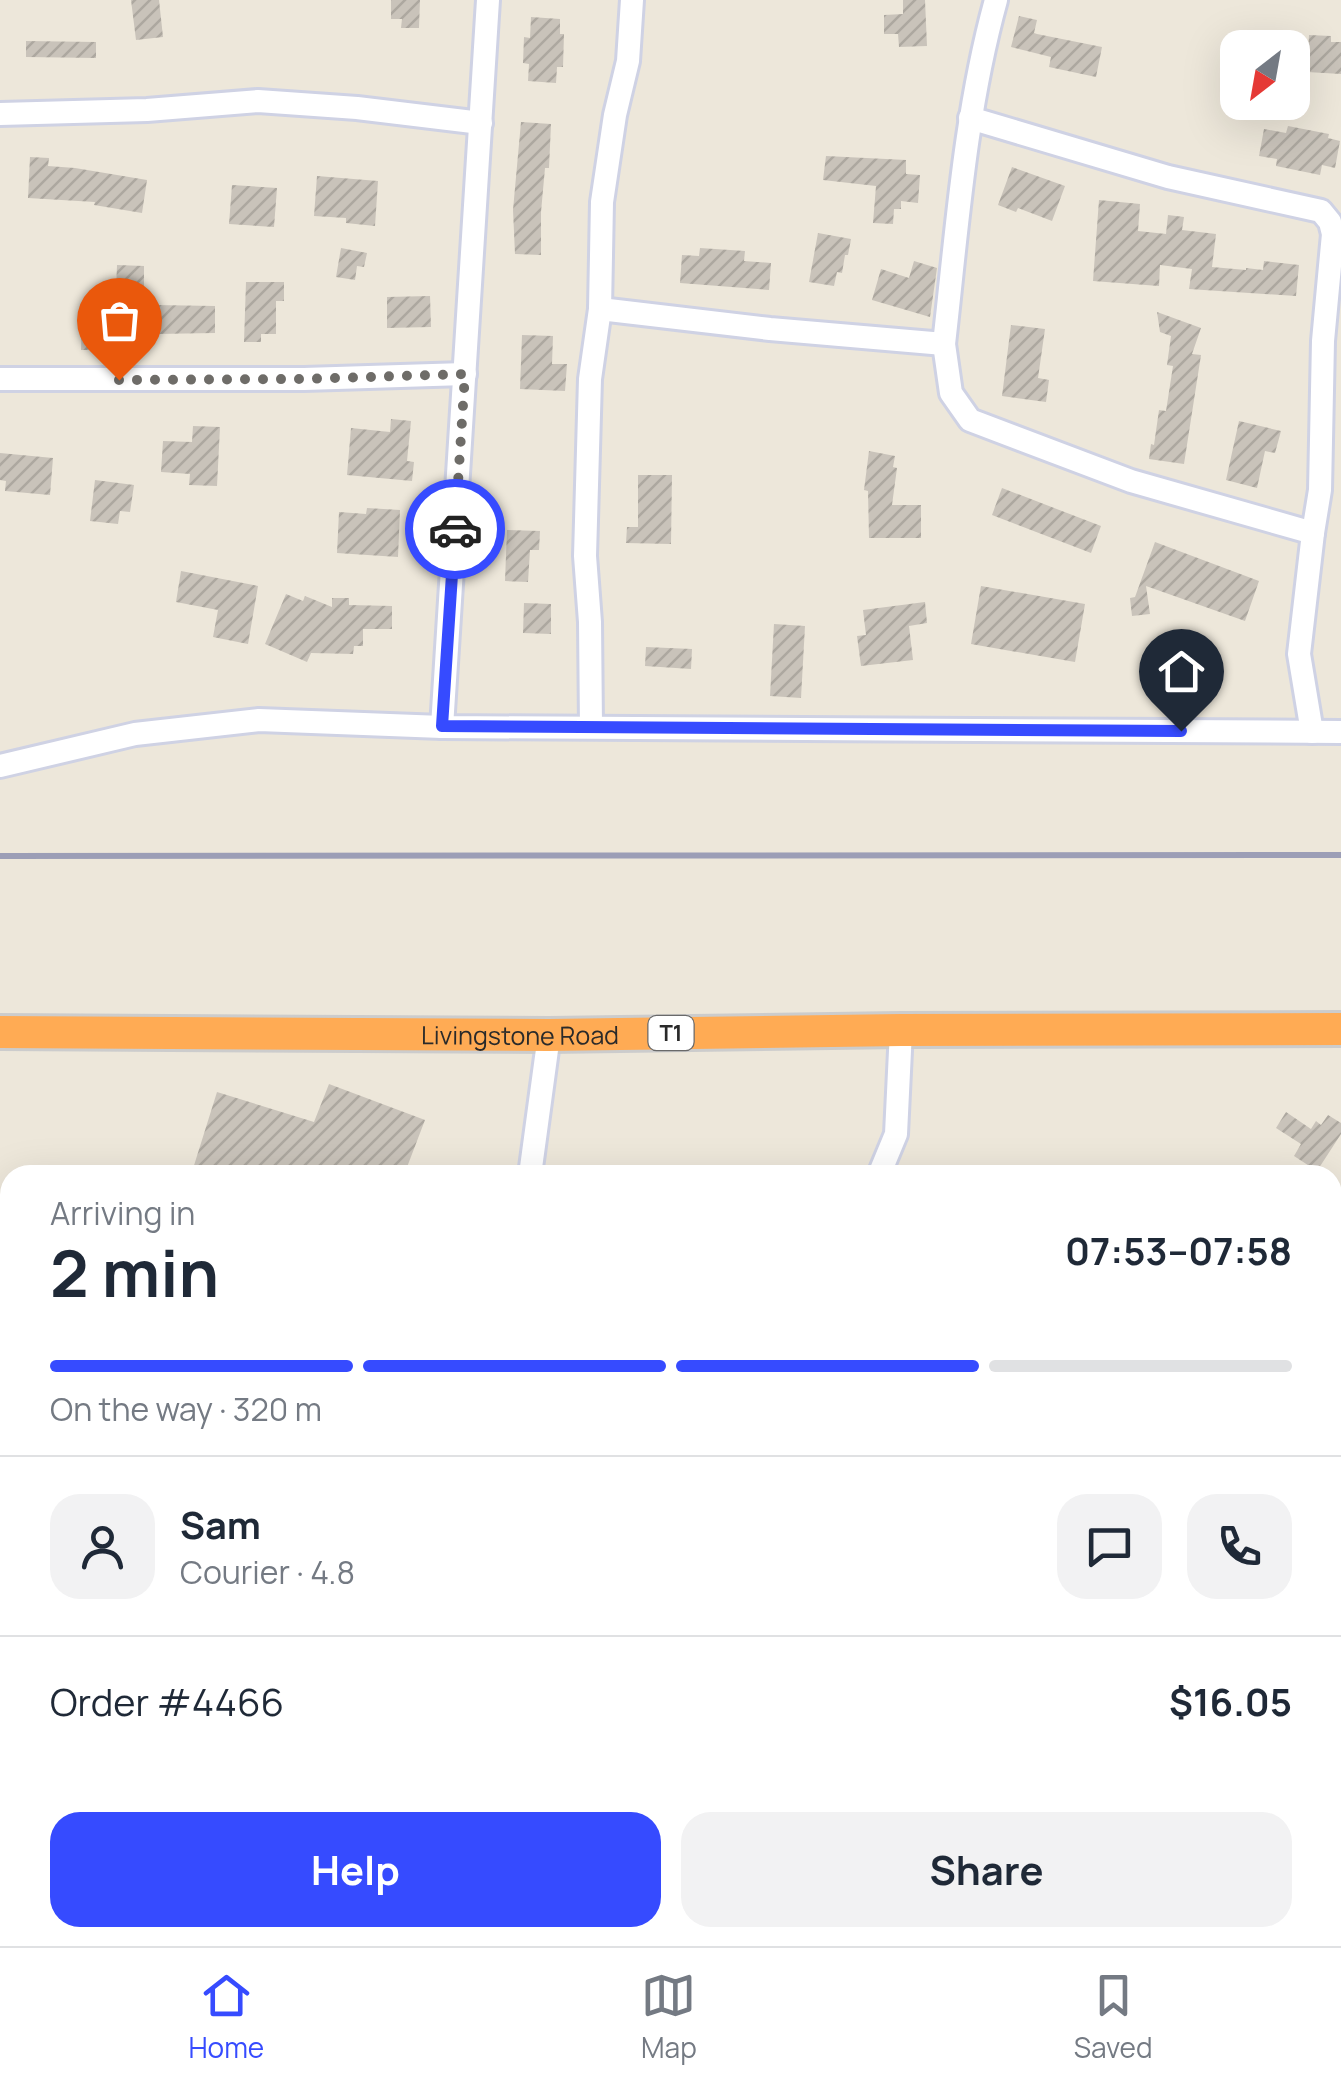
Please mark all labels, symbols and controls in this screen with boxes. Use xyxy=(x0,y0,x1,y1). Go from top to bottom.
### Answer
north arrow xyxy=(1220,30,1310,120)
map controls xyxy=(1220,30,1310,120)
pin xyxy=(77,278,162,381)
icon: bag xyxy=(92,293,147,348)
courier xyxy=(405,479,505,579)
icon: car xyxy=(428,502,483,557)
pin xyxy=(1139,629,1224,732)
icon: home xyxy=(1154,644,1209,699)
road number: T1 xyxy=(648,1016,694,1050)
street label: Livingstone Road xyxy=(421,1017,619,1053)
text: Arriving in xyxy=(50,1191,195,1235)
text: 07:53–07:58 xyxy=(1065,1224,1292,1276)
text: 2 min xyxy=(50,1228,219,1317)
text: On the way · 320 m xyxy=(50,1387,322,1431)
button: person xyxy=(50,1494,155,1599)
button: chat xyxy=(1057,1494,1162,1599)
button: phone xyxy=(1187,1494,1292,1599)
text: Sam xyxy=(180,1498,261,1550)
text: Courier · 4.8 xyxy=(180,1550,355,1594)
text: Order #4466 xyxy=(50,1675,284,1727)
text: $16.05 xyxy=(1169,1675,1292,1727)
button: Help xyxy=(50,1812,661,1927)
button: Share xyxy=(681,1812,1292,1927)
tab: Home xyxy=(188,1968,264,2066)
tab: Map xyxy=(641,1968,697,2066)
tab: Saved xyxy=(1074,1968,1153,2066)

